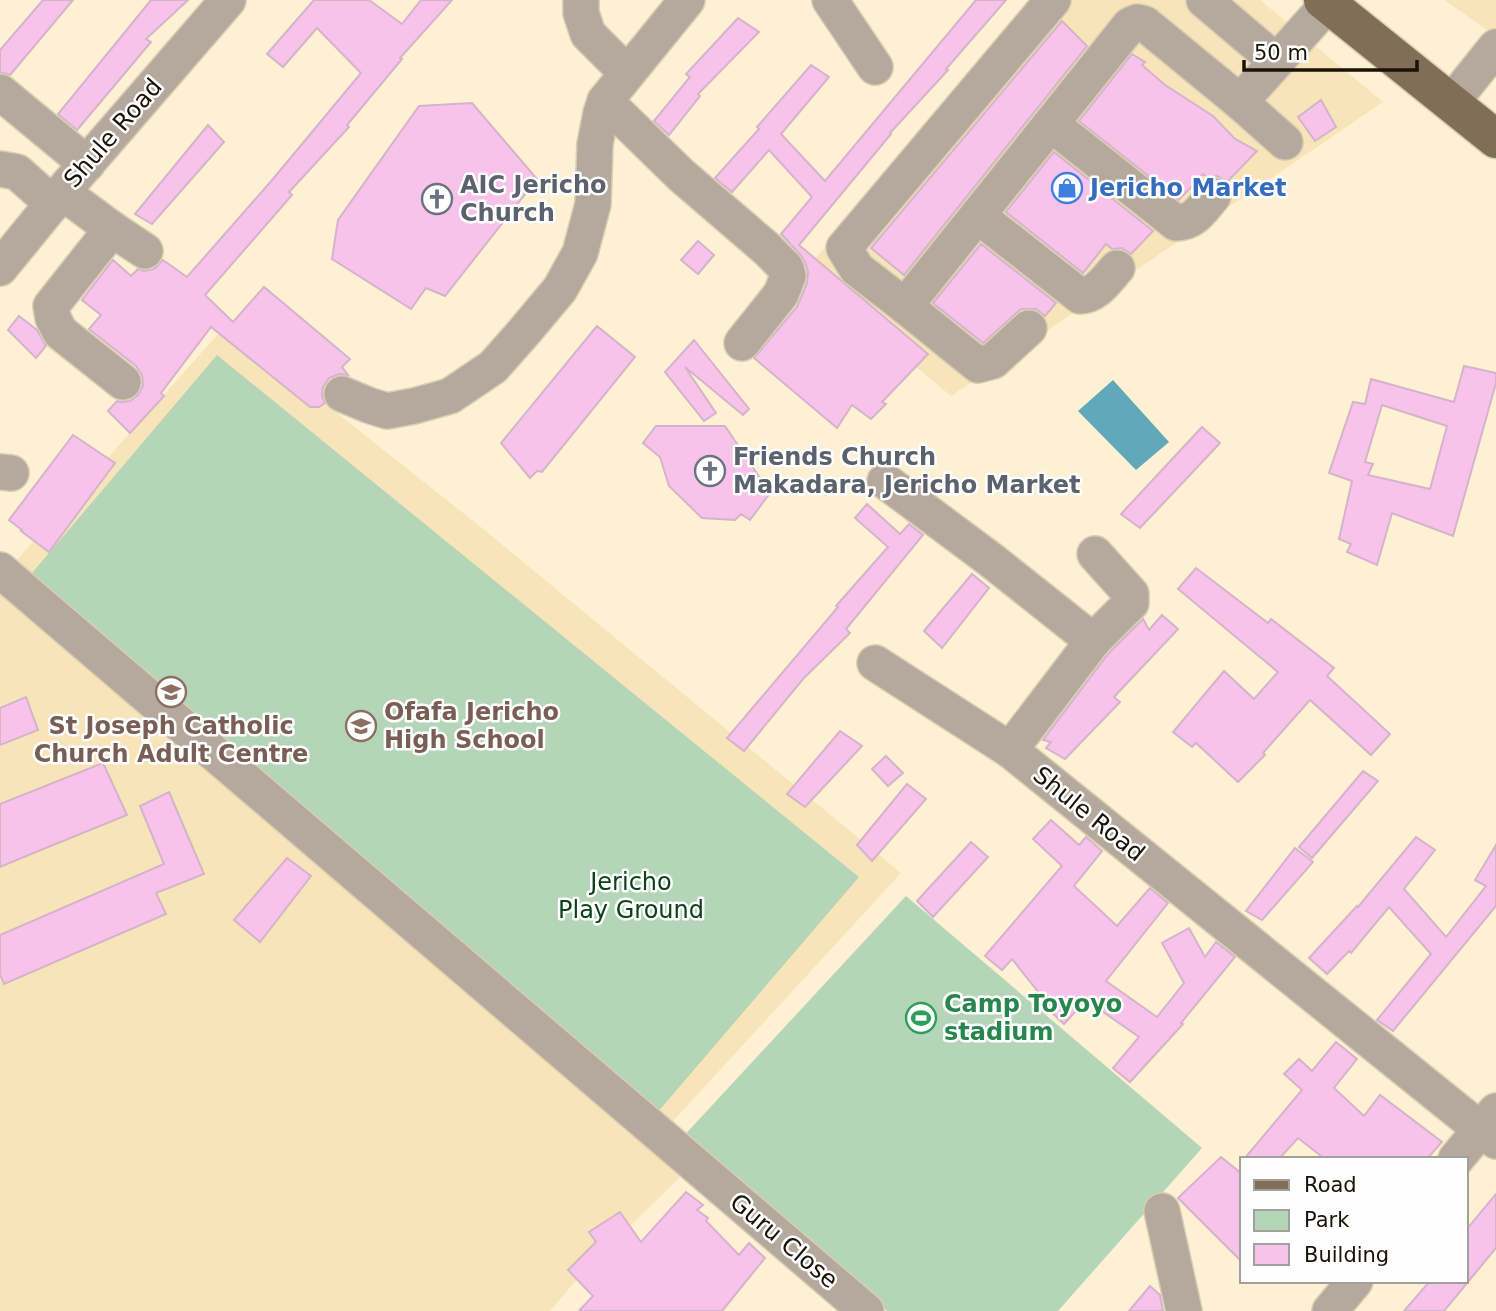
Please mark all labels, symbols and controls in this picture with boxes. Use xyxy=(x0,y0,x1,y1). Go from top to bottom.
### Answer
scale bar xyxy=(1244,28,1417,72)
text: 50 m xyxy=(1254,41,1308,65)
street label: Shule Road xyxy=(58,73,168,193)
place label: AIC Jericho Church xyxy=(460,171,607,227)
shop icon: Jericho Market xyxy=(1050,171,1084,205)
place label: Jericho Market xyxy=(1088,174,1286,202)
church icon: AIC Jericho Church xyxy=(420,182,454,216)
place label: Friends Church Makadara, Jericho Market xyxy=(733,443,1081,499)
church icon: Friends Church Makadara, Jericho Market xyxy=(693,454,727,488)
school or university icon: St Joseph Catholic Church Adult Centre xyxy=(154,675,188,709)
place label: Ofafa Jericho High School xyxy=(384,698,559,754)
school or university icon: Ofafa Jericho High School xyxy=(344,709,378,743)
place label: St Joseph Catholic Church Adult Centre xyxy=(34,712,308,768)
street label: Shule Road xyxy=(1028,761,1150,867)
park label: Jericho Play Ground xyxy=(558,868,704,924)
place label: Camp Toyoyo stadium xyxy=(944,990,1122,1046)
sports icon: Camp Toyoyo stadium xyxy=(904,1001,938,1035)
legend xyxy=(1240,1157,1468,1283)
text: Road xyxy=(1304,1173,1357,1197)
street label: Guru Close xyxy=(724,1188,844,1294)
text: Park xyxy=(1304,1208,1350,1232)
text: Building xyxy=(1304,1243,1389,1267)

